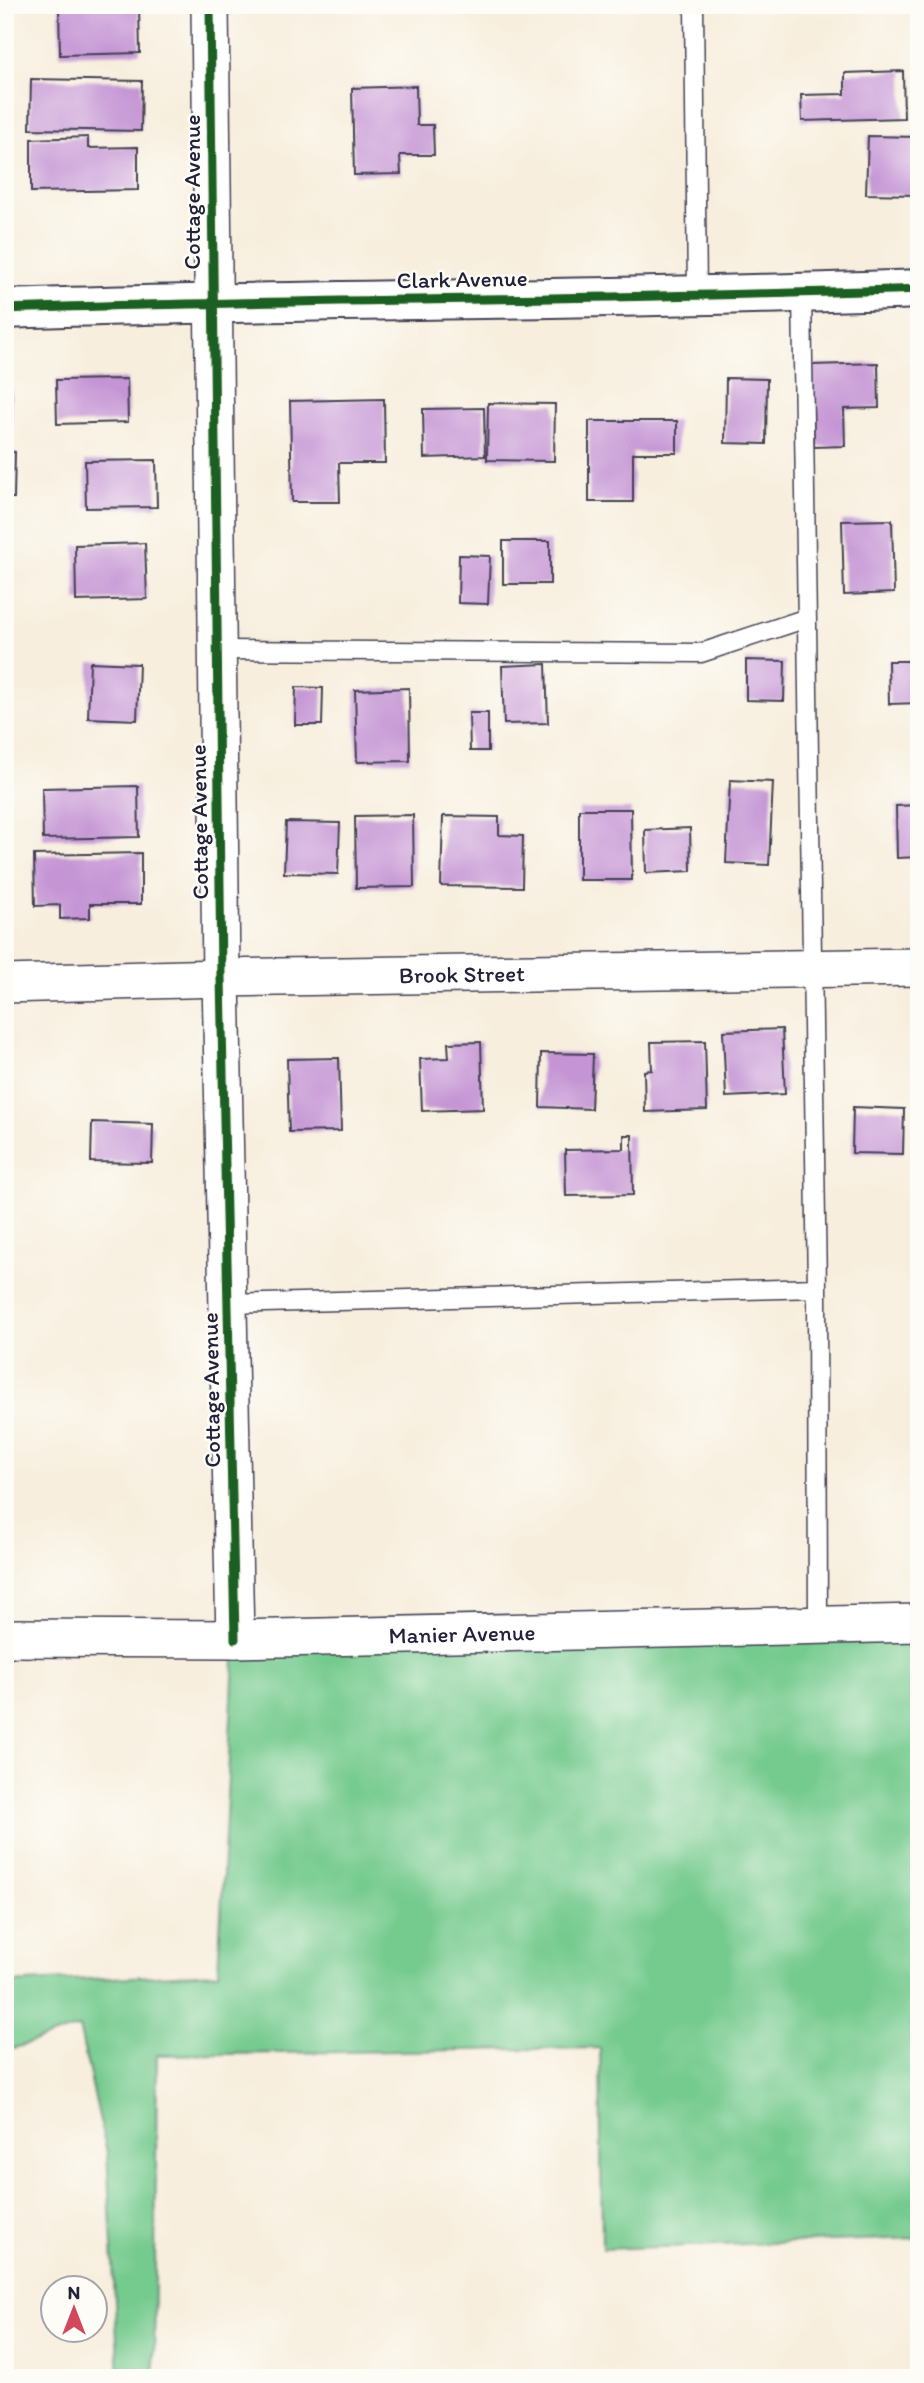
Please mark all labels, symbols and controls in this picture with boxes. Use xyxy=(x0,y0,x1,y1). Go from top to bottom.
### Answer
street label: Cottage Avenue xyxy=(178,114,206,270)
street label: Clark Avenue xyxy=(396,264,528,294)
street label: Cottage Avenue xyxy=(184,744,214,900)
street label: Brook Street xyxy=(399,959,525,989)
street label: Cottage Avenue xyxy=(196,1312,226,1468)
street label: Manier Avenue xyxy=(388,1618,536,1649)
north arrow xyxy=(38,2274,108,2344)
text: N xyxy=(68,2281,80,2304)

